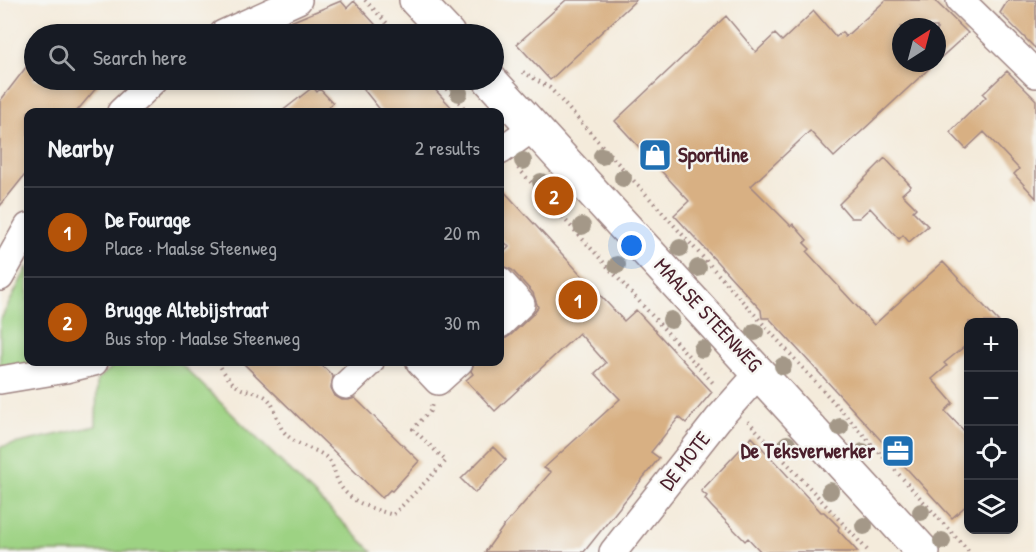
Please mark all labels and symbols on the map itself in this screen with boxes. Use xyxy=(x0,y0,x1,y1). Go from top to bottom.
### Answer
north arrow xyxy=(892,18,946,72)
shop icon: Sportline xyxy=(637,137,673,173)
place label: Sportline xyxy=(678,140,749,170)
pin: 2 xyxy=(534,174,574,218)
your location xyxy=(617,231,646,260)
street label: MAALSE STEENWEG xyxy=(648,251,769,378)
pin: 1 xyxy=(558,278,598,322)
street label: DE MOTE xyxy=(652,425,717,496)
office icon: De Teksverwerker xyxy=(880,433,916,469)
place label: De Teksverwerker xyxy=(741,436,876,465)

